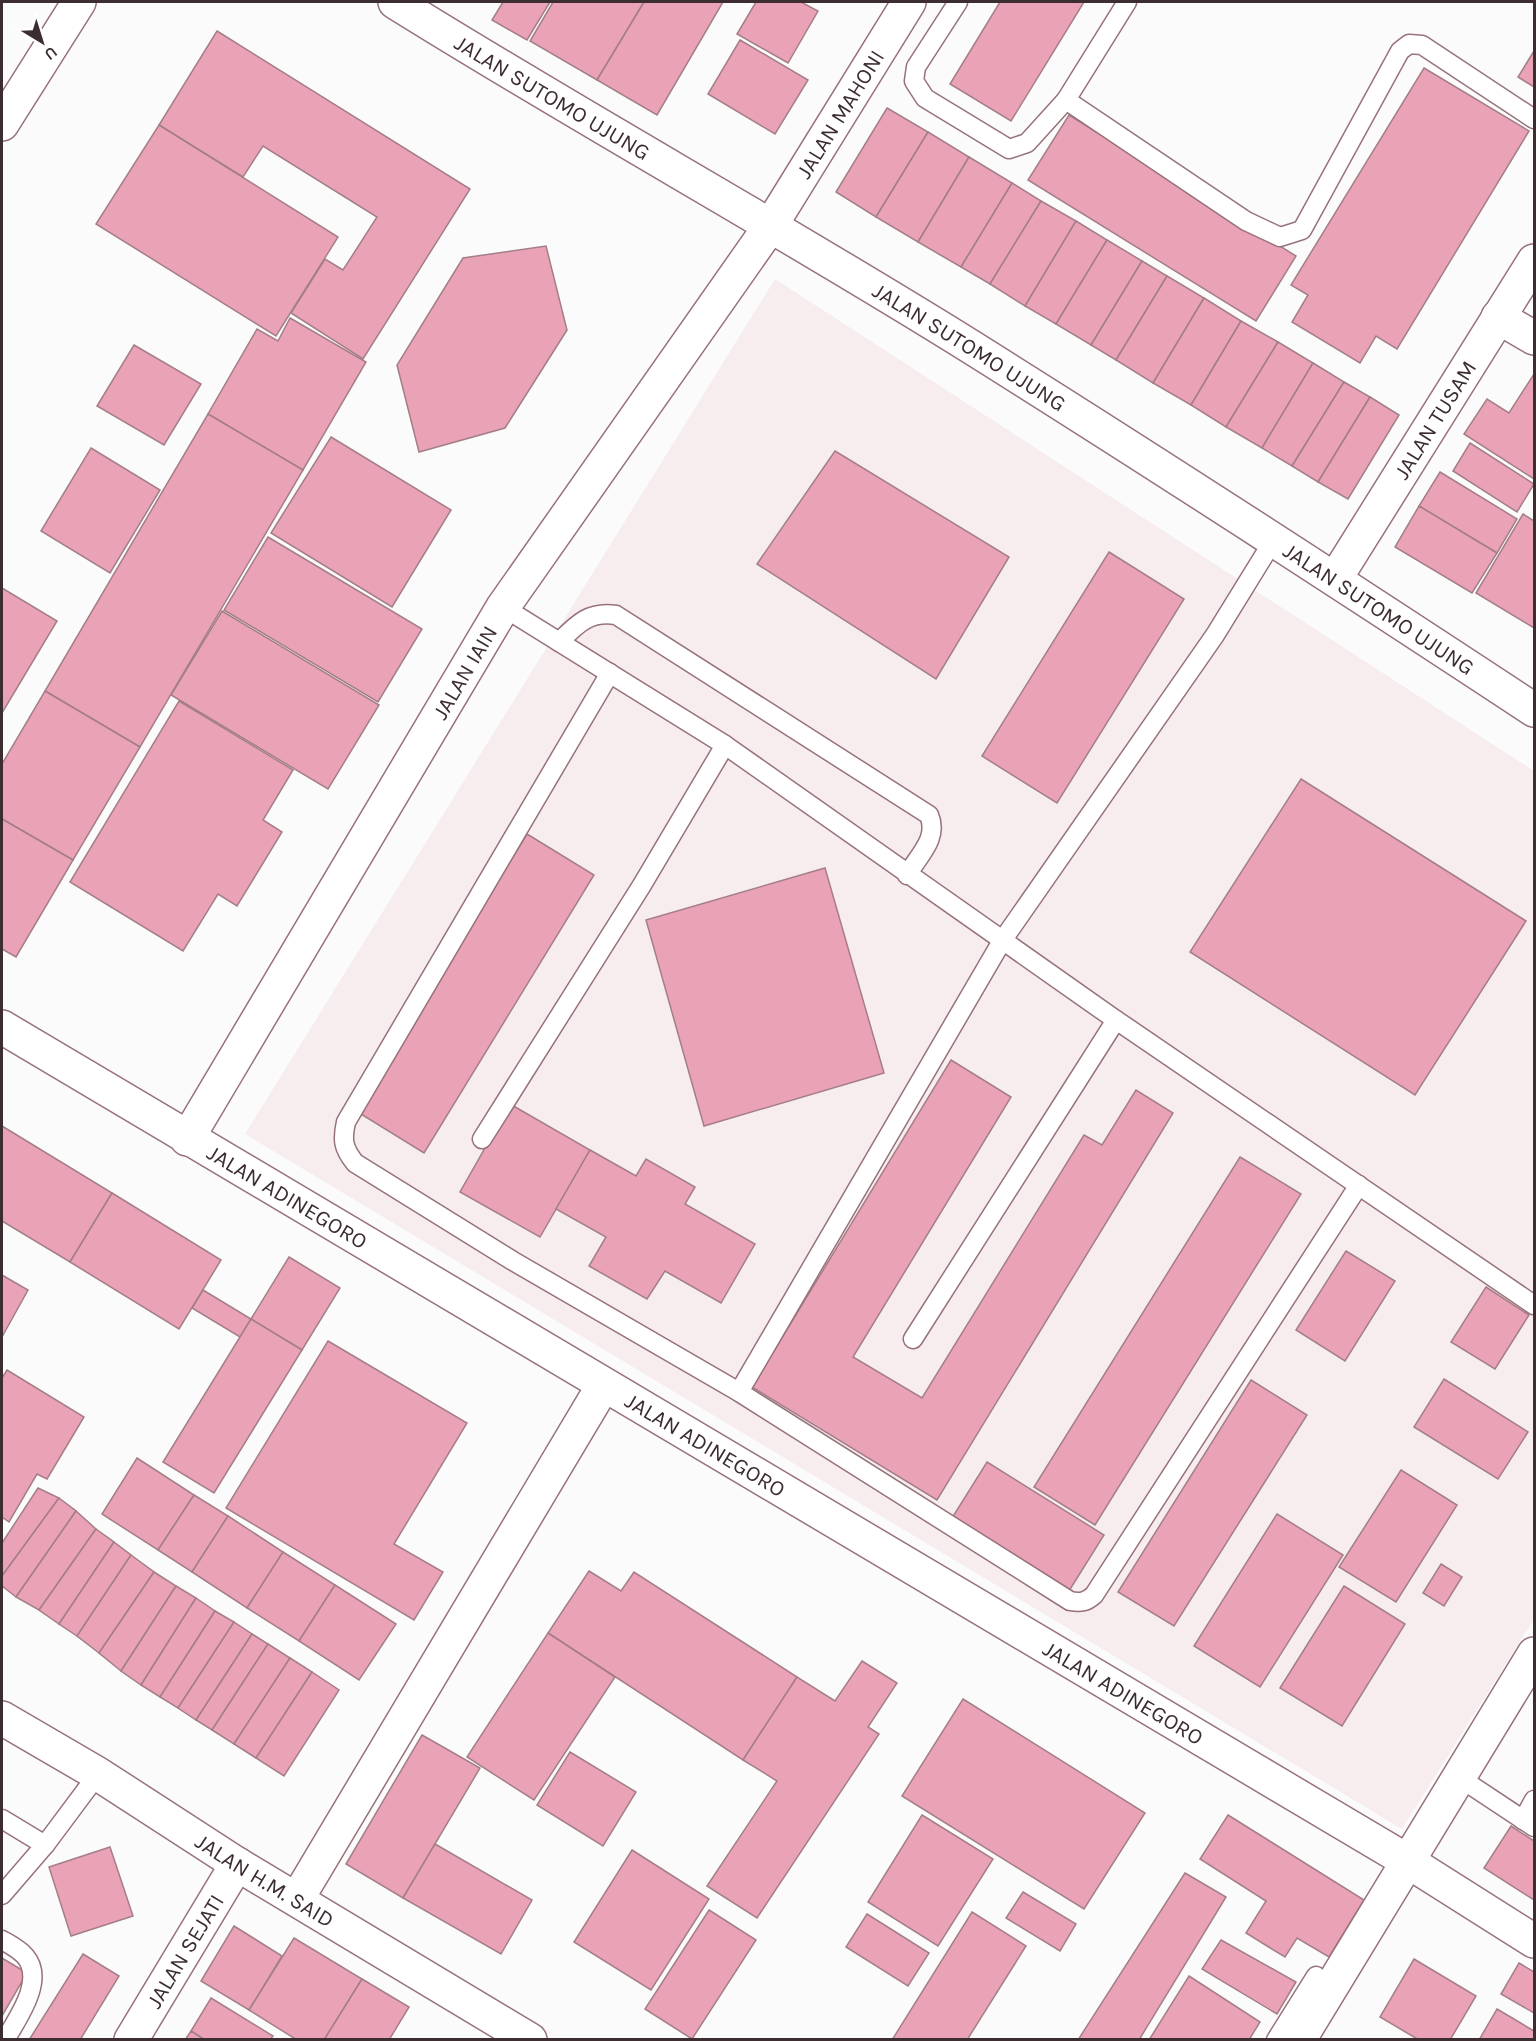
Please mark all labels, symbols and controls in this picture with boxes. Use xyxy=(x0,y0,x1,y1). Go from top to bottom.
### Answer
north arrow xyxy=(12,12,72,72)
street label: JALAN SUTOMO UJUNG xyxy=(450,30,654,166)
text: U xyxy=(41,43,61,64)
street label: JALAN MAHONI xyxy=(791,45,890,183)
street label: JALAN SUTOMO UJUNG xyxy=(868,278,1070,417)
street label: JALAN TUSAM xyxy=(1389,356,1482,484)
street label: JALAN SUTOMO UJUNG xyxy=(1278,538,1479,681)
street label: JALAN IAIN xyxy=(427,621,503,724)
street label: JALAN ADINEGORO xyxy=(202,1140,372,1255)
street label: JALAN ADINEGORO xyxy=(620,1388,790,1503)
street label: JALAN ADINEGORO xyxy=(1038,1636,1208,1751)
street label: JALAN H.M. SAID xyxy=(190,1829,339,1933)
street label: JALAN SEJATI xyxy=(141,1890,230,2013)

